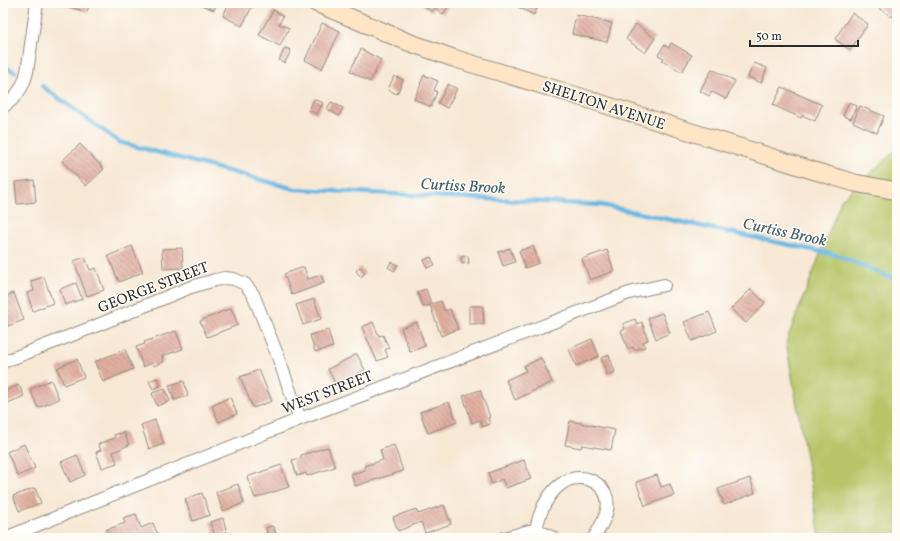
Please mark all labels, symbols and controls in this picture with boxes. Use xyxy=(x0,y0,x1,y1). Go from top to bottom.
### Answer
scale bar xyxy=(750,22,858,48)
text: 50 m xyxy=(756,29,782,45)
street label: SHELTON AVENUE xyxy=(539,77,668,136)
water label: Curtiss Brook xyxy=(420,174,507,200)
water label: Curtiss Brook xyxy=(741,213,829,253)
street label: GEORGE STREET xyxy=(95,258,212,319)
street label: WEST STREET xyxy=(279,366,376,420)

